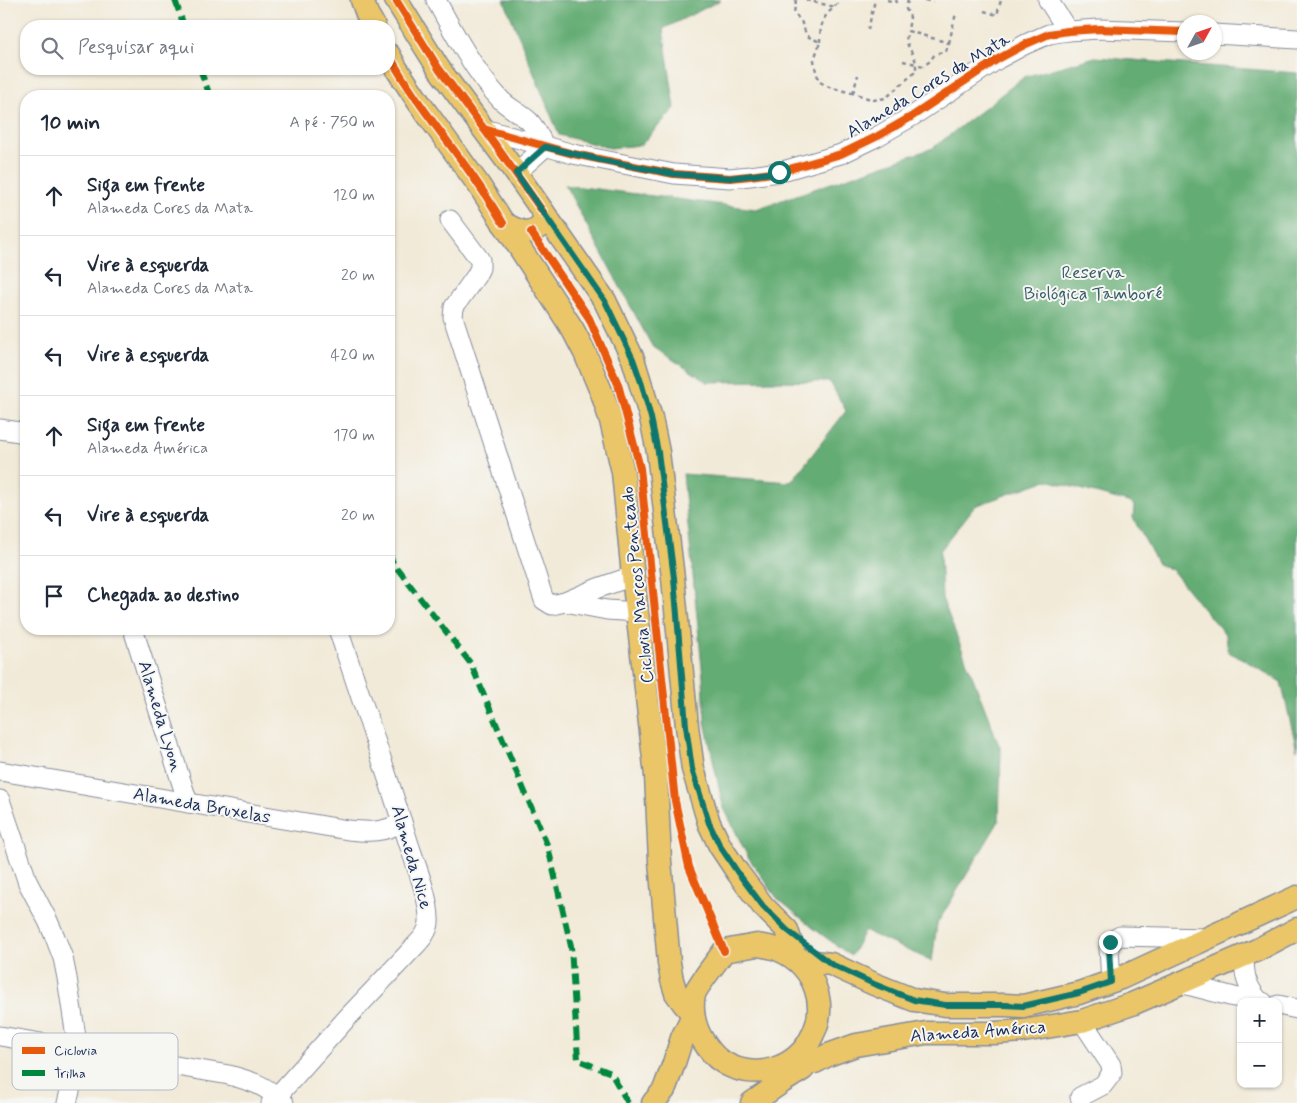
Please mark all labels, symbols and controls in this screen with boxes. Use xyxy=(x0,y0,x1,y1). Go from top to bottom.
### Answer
north arrow xyxy=(1177,15,1222,60)
search box xyxy=(20,20,395,75)
street label: Alameda Cores da Mata xyxy=(842,27,1015,144)
icon: search xyxy=(38,34,66,62)
text: Pesquisar aqui xyxy=(78,35,194,60)
text: 10 min xyxy=(40,109,100,137)
text: A pé · 750 m xyxy=(289,112,375,133)
route start xyxy=(768,161,791,184)
text: Siga em frente xyxy=(87,173,205,198)
icon: ahead xyxy=(40,182,68,210)
text: 120 m xyxy=(333,185,375,206)
text: Alameda Cores da Mata xyxy=(87,198,253,219)
text: Vire à esquerda xyxy=(87,253,209,278)
park label: Reserva Biológica Tamboré xyxy=(1024,261,1162,306)
icon: left xyxy=(40,262,68,290)
text: 20 m xyxy=(341,265,375,286)
text: Alameda Cores da Mata xyxy=(87,278,253,299)
icon: left xyxy=(40,342,68,370)
text: Vire à esquerda xyxy=(87,343,209,368)
text: 420 m xyxy=(331,345,375,366)
text: Siga em frente xyxy=(87,413,205,438)
icon: ahead xyxy=(40,422,68,450)
text: 170 m xyxy=(333,425,375,446)
text: Alameda América xyxy=(87,438,208,459)
street label: Ciclovia Marcos Penteado xyxy=(616,485,660,684)
icon: left xyxy=(40,502,68,530)
text: Vire à esquerda xyxy=(87,503,209,528)
text: 20 m xyxy=(341,505,375,526)
icon: arrive xyxy=(40,582,68,610)
text: Chegada ao destino xyxy=(87,583,239,608)
street label: Alameda Lyon xyxy=(132,658,188,775)
street label: Alameda Bruxelas xyxy=(131,782,272,830)
street label: Alameda Nice xyxy=(385,802,437,912)
route end xyxy=(1099,931,1122,954)
map controls xyxy=(1237,998,1282,1088)
button: + xyxy=(1237,998,1282,1043)
street label: Alameda América xyxy=(909,1015,1047,1049)
legend xyxy=(12,1033,178,1090)
text: Ciclovia xyxy=(54,1042,97,1060)
button: − xyxy=(1237,1043,1282,1088)
text: Trilha xyxy=(54,1065,86,1083)

